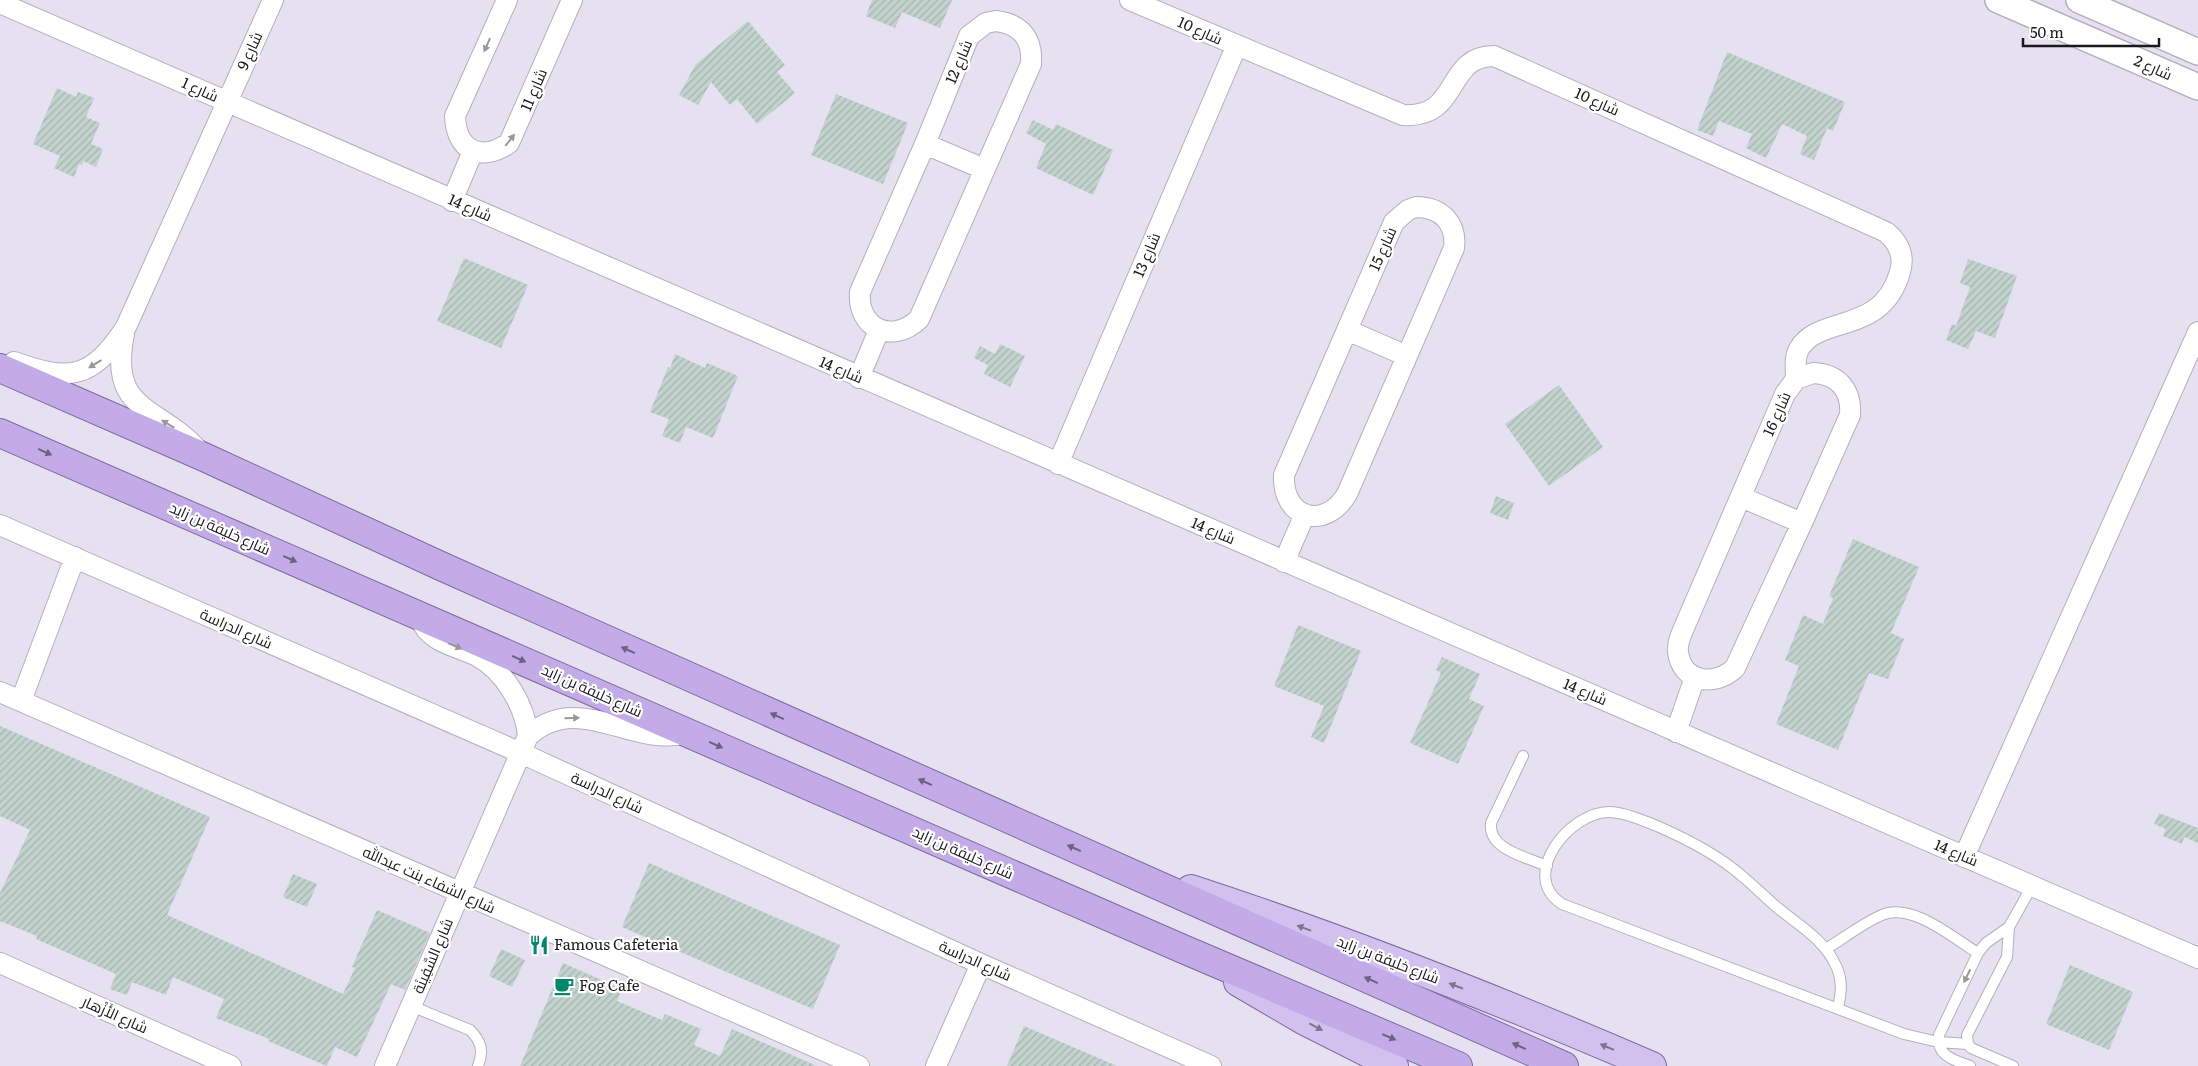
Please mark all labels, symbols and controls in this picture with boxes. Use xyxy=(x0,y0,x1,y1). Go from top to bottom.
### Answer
street label: شارع 10 xyxy=(1174,10,1227,51)
scale bar xyxy=(2023,15,2159,47)
text: 50 m xyxy=(2030,20,2064,43)
street label: شارع 9 xyxy=(230,27,268,74)
street label: شارع 12 xyxy=(938,36,978,87)
one-way arrow xyxy=(482,38,490,52)
street label: شارع 2 xyxy=(2130,48,2176,86)
street label: شارع 11 xyxy=(513,65,553,115)
street label: شارع 1 xyxy=(178,70,223,108)
street label: شارع 10 xyxy=(1571,81,1624,122)
one-way arrow xyxy=(504,134,515,147)
street label: شارع 14 xyxy=(445,187,496,227)
street label: شارع 15 xyxy=(1362,223,1402,274)
street label: شارع 13 xyxy=(1126,229,1166,281)
street label: شارع 14 xyxy=(816,349,867,389)
one-way arrow xyxy=(88,359,101,368)
street label: شارع 16 xyxy=(1756,388,1796,440)
one-way arrow xyxy=(162,420,175,429)
one-way arrow xyxy=(38,449,52,457)
street label: شارع خليفة بن زايد xyxy=(166,495,275,561)
street label: شارع 14 xyxy=(1188,510,1239,550)
one-way arrow xyxy=(283,555,297,563)
street label: شارع الدراسة xyxy=(196,601,277,655)
one-way arrow xyxy=(447,643,462,650)
one-way arrow xyxy=(621,645,635,653)
one-way arrow xyxy=(512,655,526,663)
street label: شارع خليفة بن زايد xyxy=(538,657,647,723)
street label: شارع 14 xyxy=(1560,671,1611,711)
one-way arrow xyxy=(770,712,784,720)
one-way arrow xyxy=(564,714,580,722)
one-way arrow xyxy=(709,742,723,750)
street label: شارع الدراسة xyxy=(567,765,648,819)
one-way arrow xyxy=(918,778,932,786)
street label: شارع خليفة بن زايد xyxy=(909,819,1018,885)
street label: شارع 14 xyxy=(1931,832,1982,872)
street label: شارع الشفاء بنت عبدالله xyxy=(359,839,500,919)
one-way arrow xyxy=(1067,844,1081,852)
street label: شارع السَّفِينَة xyxy=(405,914,459,997)
one-way arrow xyxy=(1297,924,1312,931)
street label: شارع خليفة بن زايد xyxy=(1334,928,1443,990)
place label: Famous Cafeteria xyxy=(554,932,679,955)
street label: شارع الدراسة xyxy=(935,933,1016,987)
restaurant icon: Famous Cafeteria xyxy=(528,934,550,956)
one-way arrow xyxy=(1963,969,1971,983)
place label: Fog Cafe xyxy=(579,973,640,996)
cafe icon: Fog Cafe xyxy=(553,975,575,997)
one-way arrow xyxy=(1364,976,1378,984)
one-way arrow xyxy=(1449,982,1463,990)
street label: شارع الأَزْهار xyxy=(78,988,152,1039)
one-way arrow xyxy=(1309,1022,1322,1031)
one-way arrow xyxy=(1382,1033,1396,1041)
one-way arrow xyxy=(1512,1042,1526,1050)
one-way arrow xyxy=(1600,1042,1614,1050)

